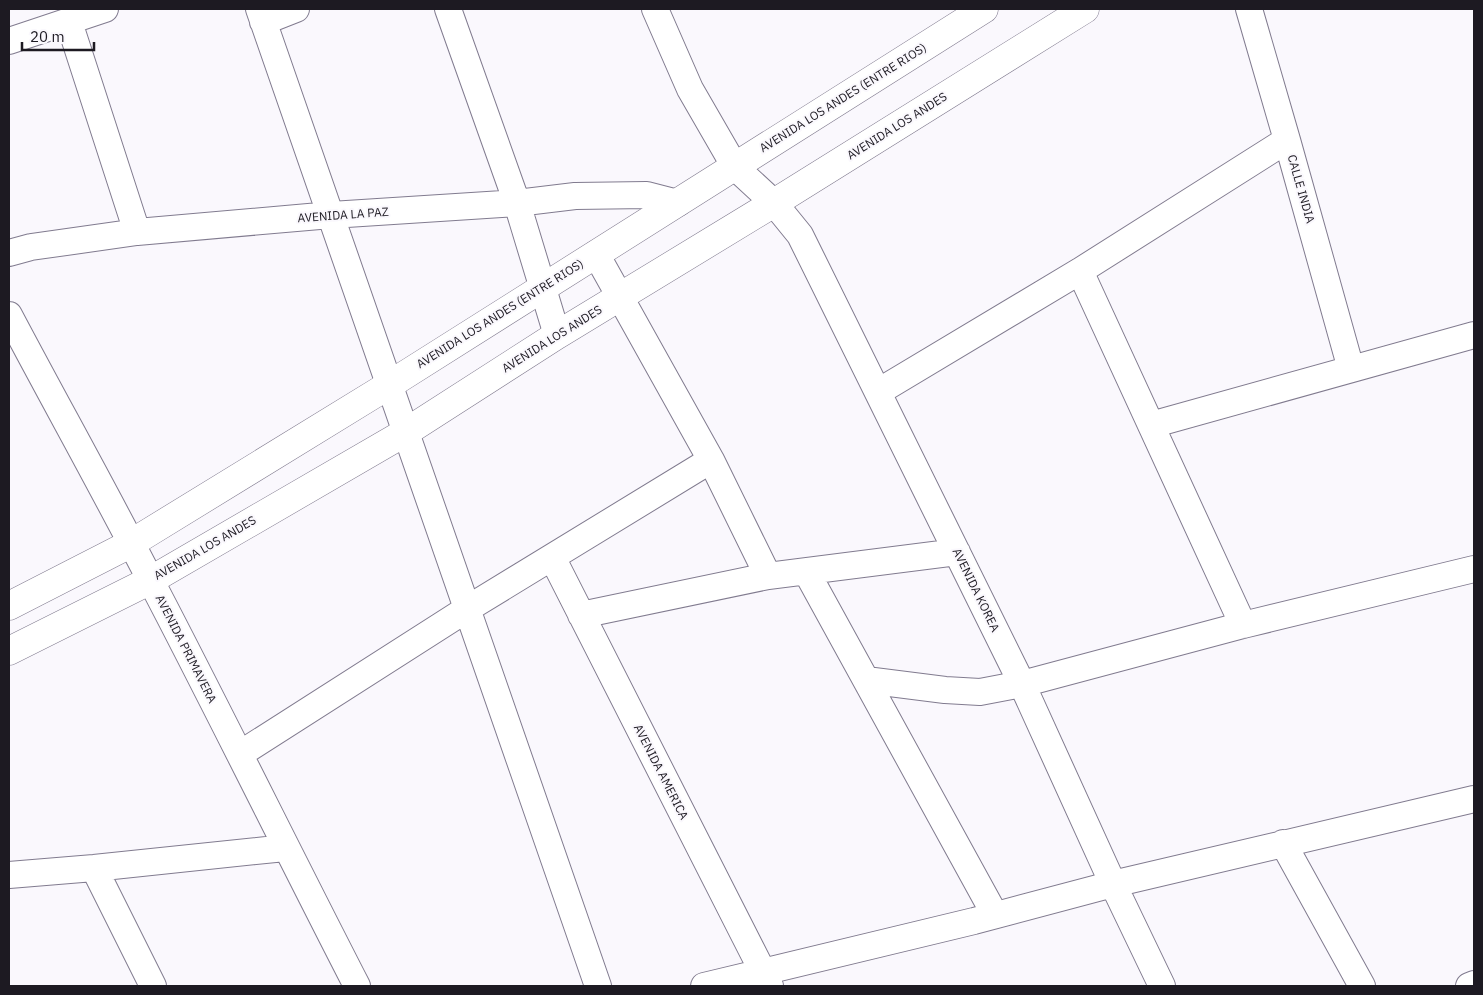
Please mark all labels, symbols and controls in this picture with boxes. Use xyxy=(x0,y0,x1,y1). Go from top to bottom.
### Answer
scale bar xyxy=(22,20,95,52)
text: 20 m xyxy=(30,27,65,46)
street label: AVENIDA LOS ANDES (ENTRE RIOS) xyxy=(757,40,929,156)
street label: AVENIDA LOS ANDES xyxy=(844,89,950,163)
street label: CALLE INDIA xyxy=(1285,153,1319,225)
street label: AVENIDA LA PAZ xyxy=(297,204,389,225)
street label: AVENIDA LOS ANDES (ENTRE RIOS) xyxy=(414,256,586,372)
street label: AVENIDA LOS ANDES xyxy=(499,302,605,376)
street label: AVENIDA LOS ANDES xyxy=(151,512,258,583)
street label: AVENIDA KOREA xyxy=(950,545,1003,634)
street label: AVENIDA PRIMAVERA xyxy=(153,592,220,706)
street label: AVENIDA AMERICA xyxy=(631,721,692,822)

